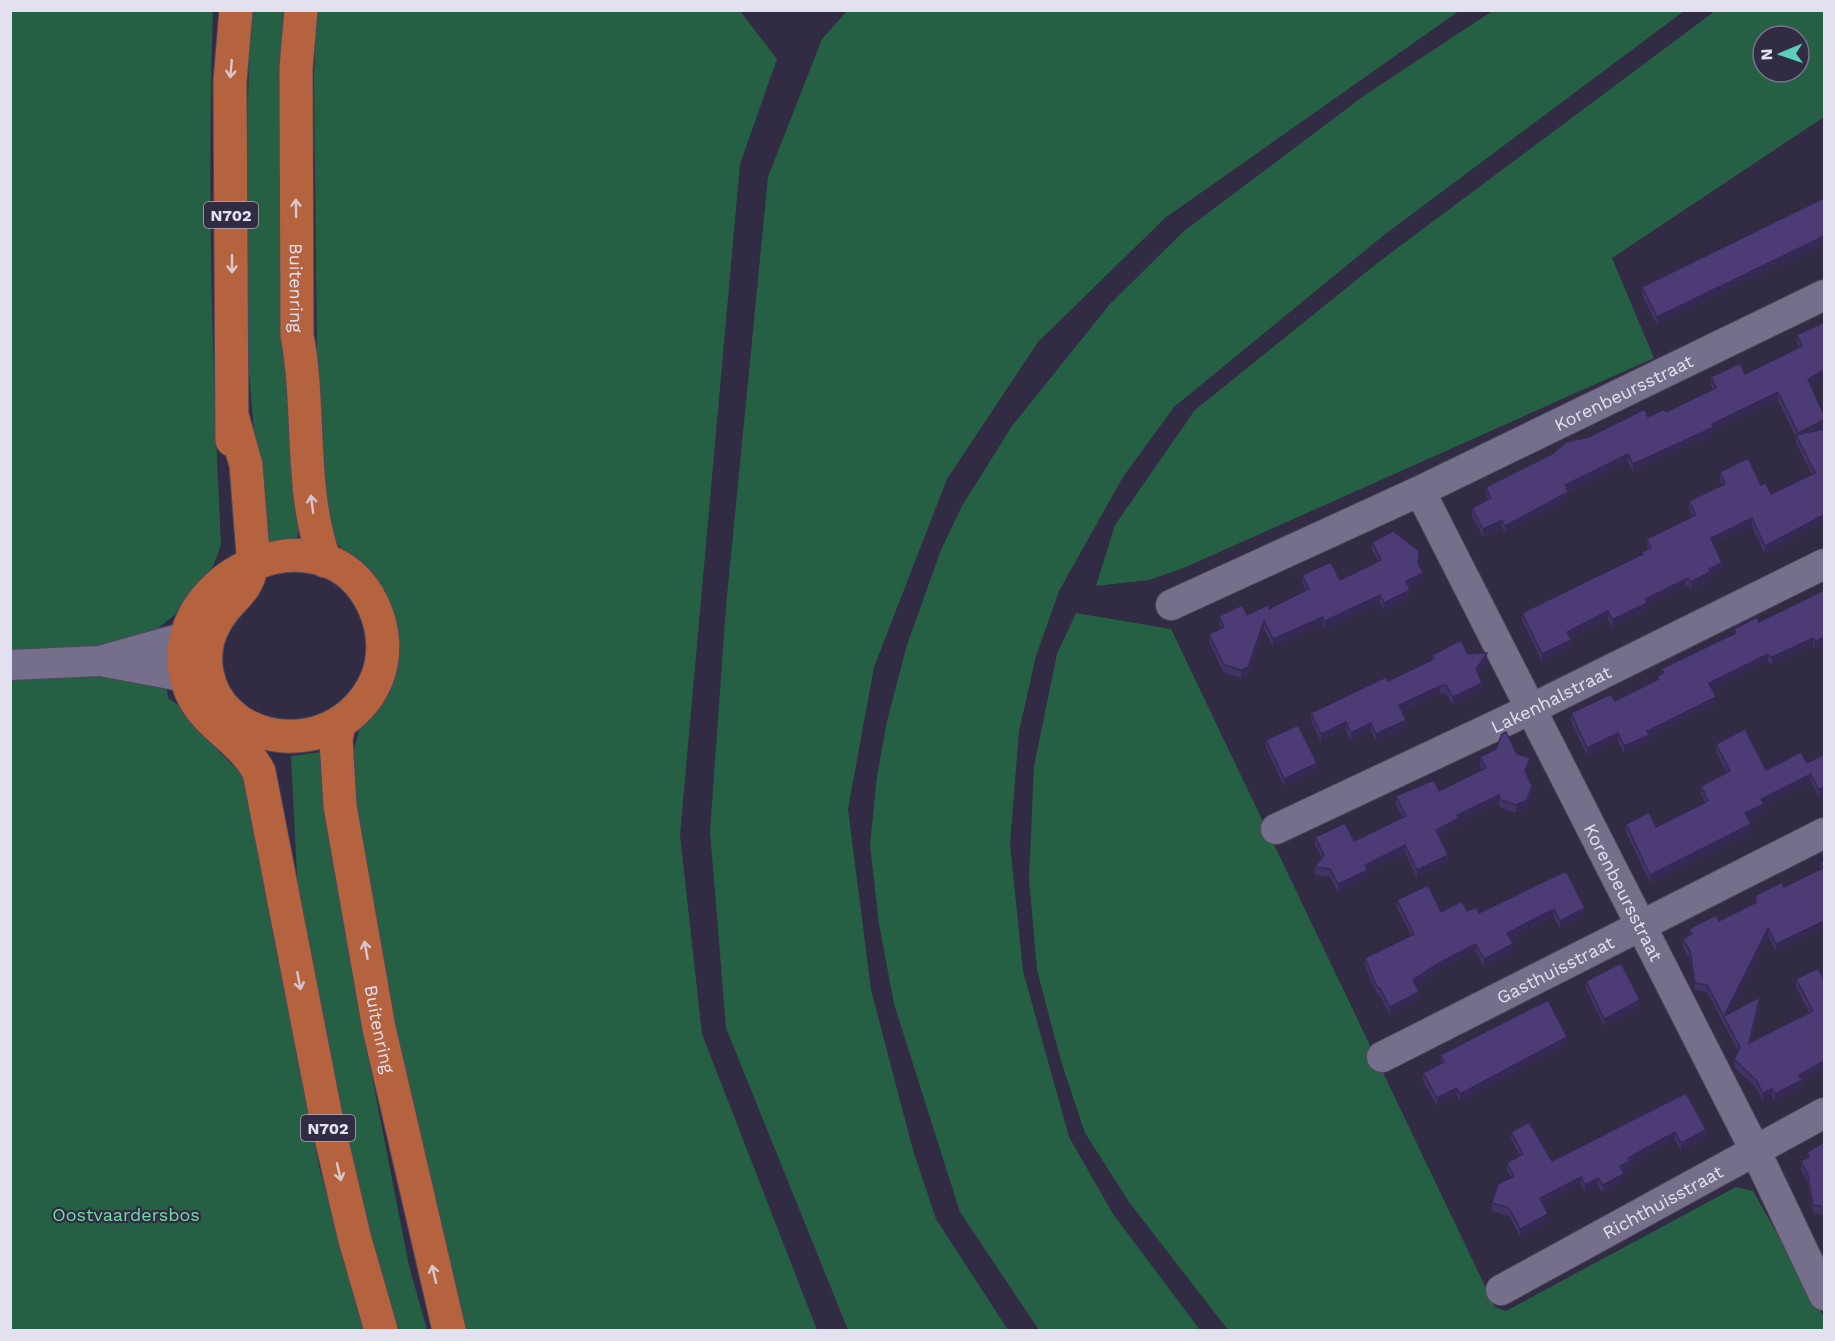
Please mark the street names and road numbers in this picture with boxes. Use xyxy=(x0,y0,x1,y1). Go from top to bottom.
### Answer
road number: N702 xyxy=(204,202,258,228)
street label: Buitenring xyxy=(286,243,307,333)
street label: Korenbeursstraat xyxy=(1551,350,1697,435)
street label: Lakenhalstraat xyxy=(1487,661,1615,737)
street label: Korenbeursstraat xyxy=(1580,820,1668,965)
street label: Gasthuisstraat xyxy=(1493,931,1618,1008)
street label: Buitenring xyxy=(361,983,400,1076)
road number: N702 xyxy=(301,1115,355,1141)
street label: Richthuisstraat xyxy=(1599,1160,1726,1243)

